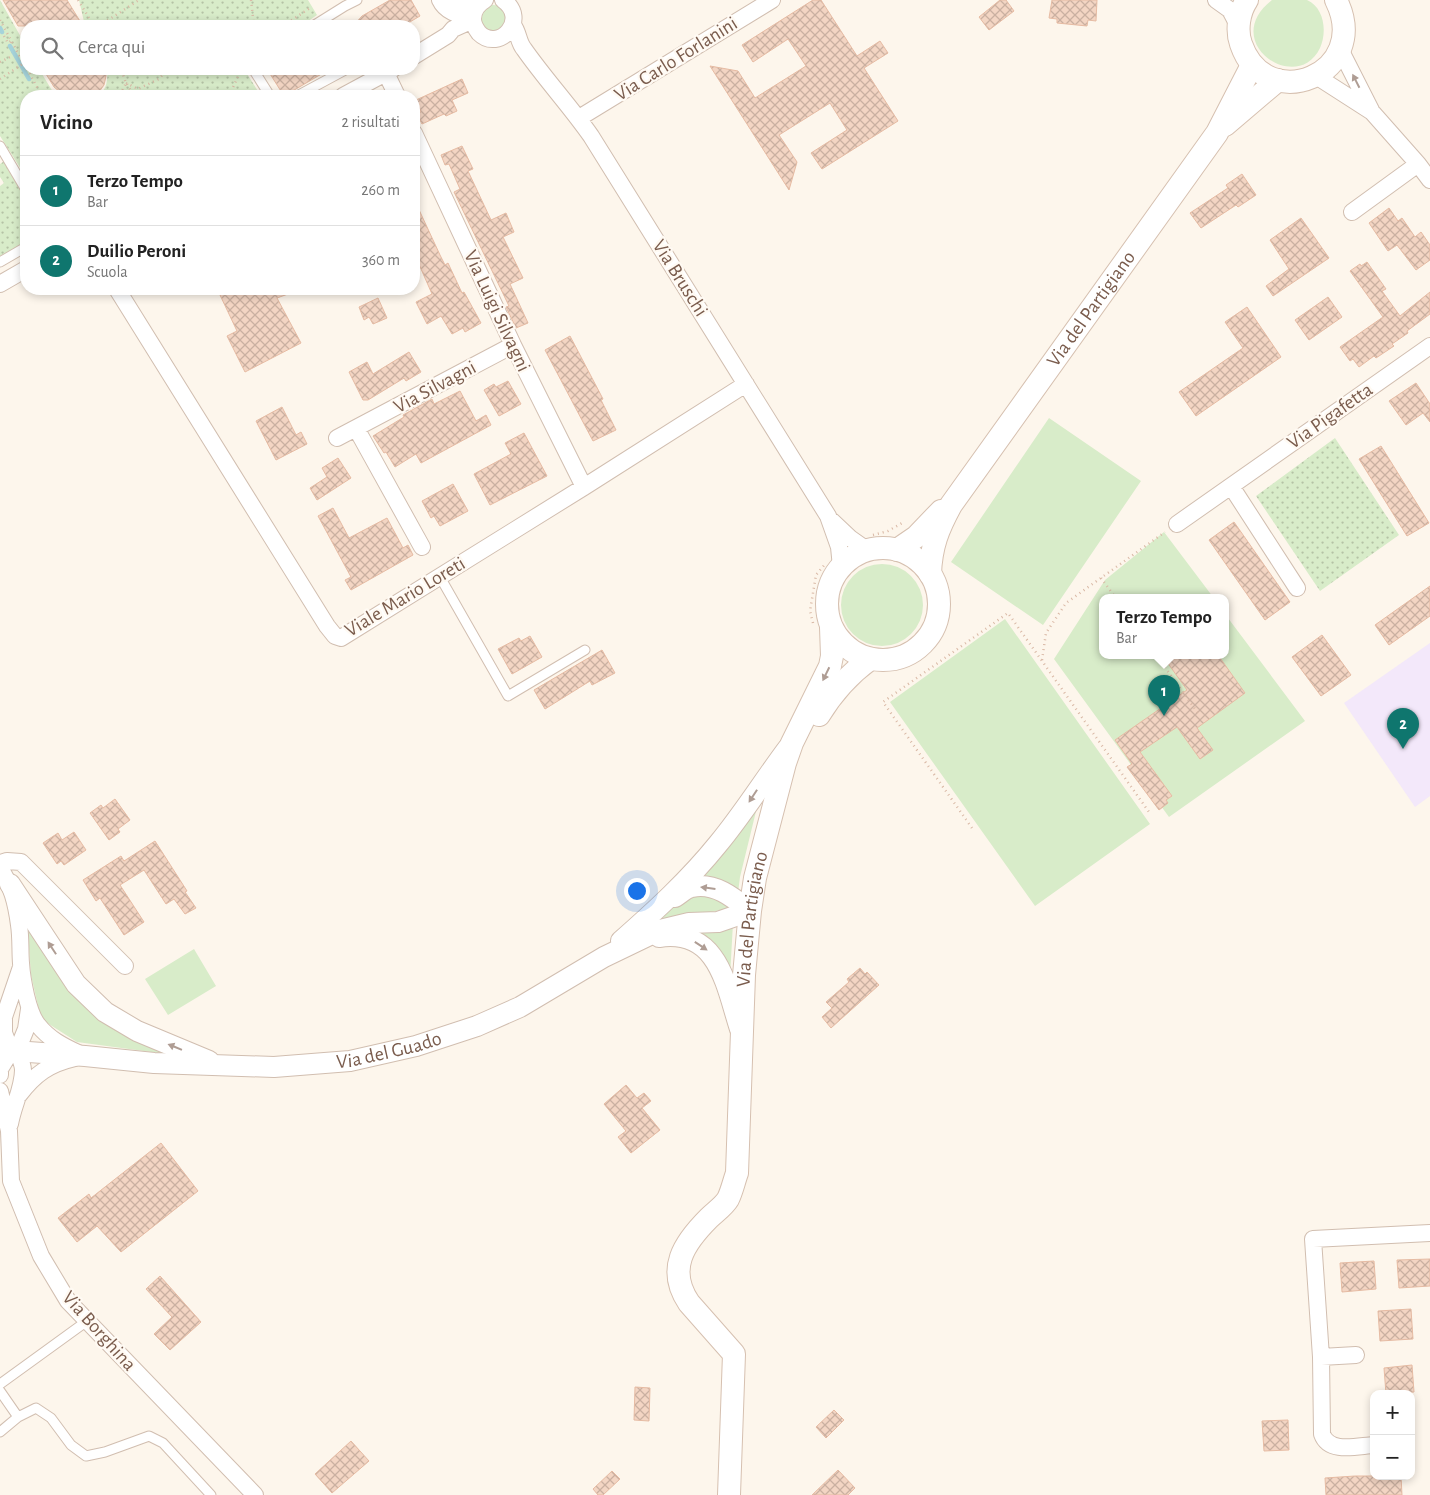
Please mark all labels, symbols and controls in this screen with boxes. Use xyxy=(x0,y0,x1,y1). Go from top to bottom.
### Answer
street label: Via Carlo Forlanini xyxy=(611,13,741,105)
search box xyxy=(20,20,420,75)
icon: search xyxy=(38,34,66,62)
text: Cerca qui xyxy=(78,38,145,57)
one-way arrow xyxy=(1352,74,1360,88)
text: Vicino xyxy=(40,112,93,133)
text: 2 risultati xyxy=(342,114,400,130)
text: Terzo Tempo xyxy=(87,172,183,191)
text: 1 xyxy=(53,182,59,198)
text: 260 m xyxy=(361,182,400,198)
text: Bar xyxy=(87,194,108,210)
street label: Via Bruschi xyxy=(649,236,711,320)
text: Duilio Peroni xyxy=(87,242,186,261)
street label: Via Luigi Silvagni xyxy=(460,247,534,375)
street label: Via del Partigiano xyxy=(1043,247,1139,370)
text: 2 xyxy=(52,252,60,268)
text: 360 m xyxy=(362,252,400,268)
text: Scuola xyxy=(87,264,128,280)
street label: Via Silvagni xyxy=(391,357,479,417)
street label: Via Pigafetta xyxy=(1284,379,1376,453)
street label: Viale Mario Loreti xyxy=(341,553,469,641)
popup xyxy=(1099,594,1229,659)
text: Terzo Tempo xyxy=(1116,608,1212,627)
text: Bar xyxy=(1116,630,1137,646)
one-way arrow xyxy=(821,667,830,682)
pin: 1 xyxy=(1148,675,1180,716)
pin: 2 xyxy=(1387,708,1419,749)
one-way arrow xyxy=(748,790,758,803)
street label: Via del Partigiano xyxy=(734,849,772,987)
your location xyxy=(624,878,650,904)
one-way arrow xyxy=(700,884,716,892)
one-way arrow xyxy=(47,941,57,954)
one-way arrow xyxy=(694,941,708,951)
street label: Via del Guado xyxy=(335,1028,444,1072)
one-way arrow xyxy=(168,1042,182,1050)
street label: Via Borghina xyxy=(58,1287,140,1375)
map controls xyxy=(1370,1390,1415,1480)
button: + xyxy=(1370,1390,1415,1435)
button: − xyxy=(1370,1435,1415,1480)

